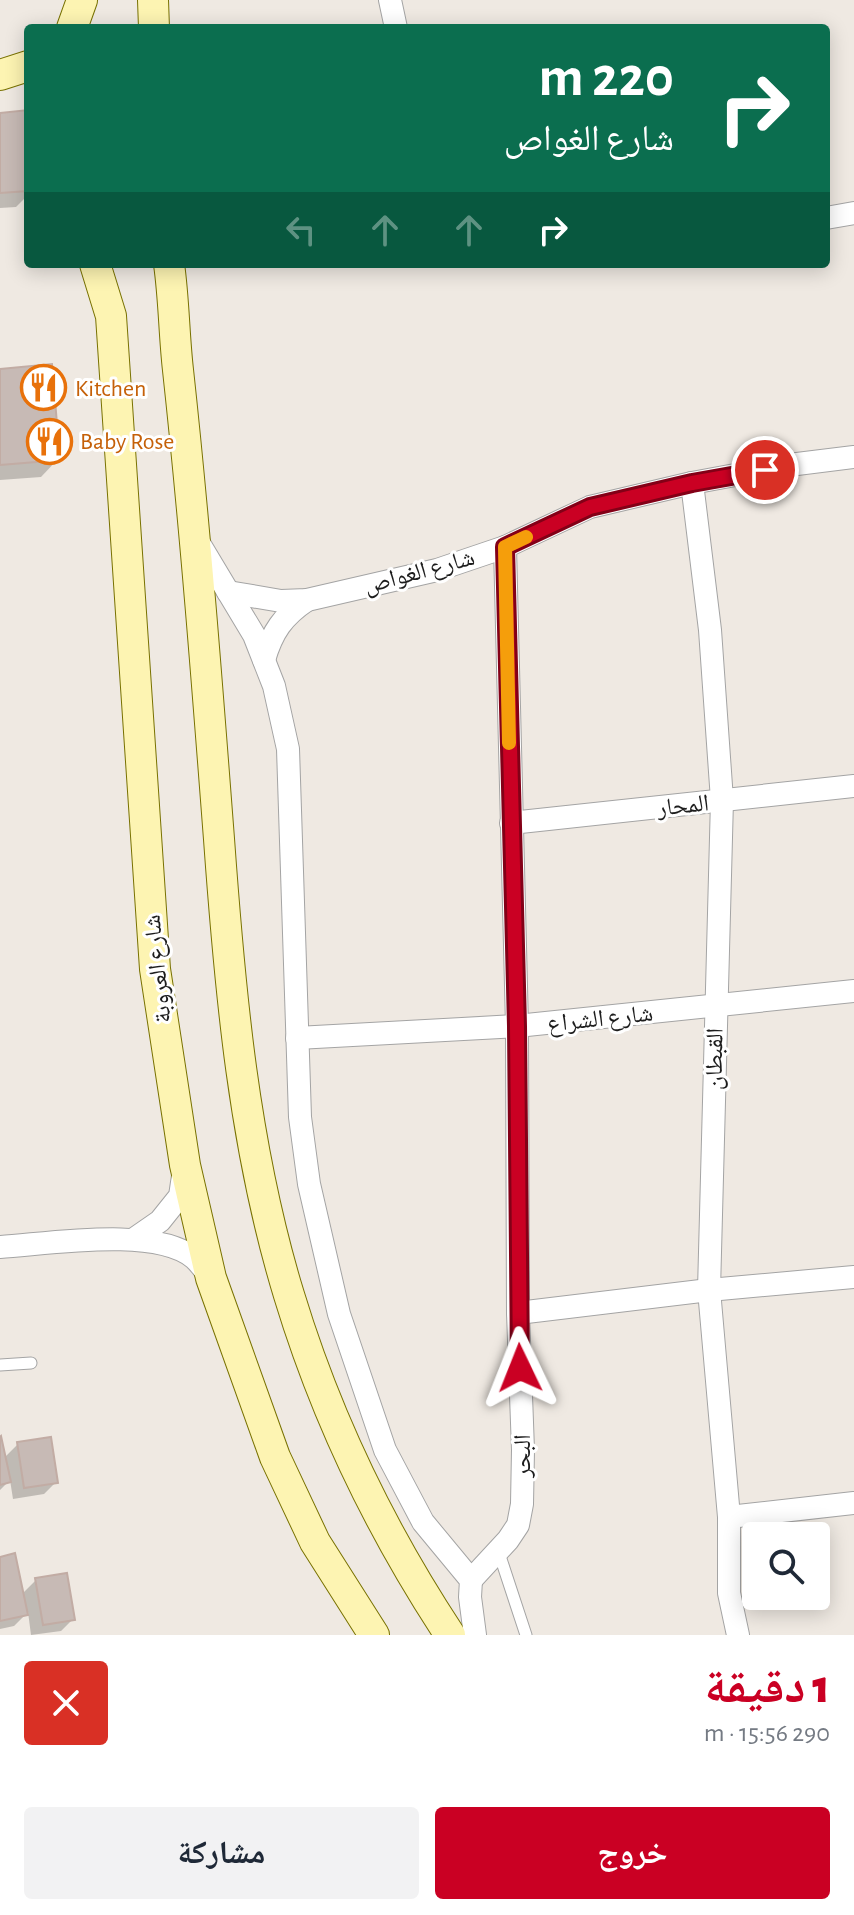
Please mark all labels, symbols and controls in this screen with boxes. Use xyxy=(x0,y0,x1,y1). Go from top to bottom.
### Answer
text: 220 m xyxy=(538,50,674,106)
icon: right xyxy=(702,56,806,160)
text: شارع الغواص xyxy=(504,121,674,157)
icon: left xyxy=(279,208,323,252)
icon: ahead xyxy=(363,208,407,252)
icon: ahead xyxy=(447,208,491,252)
icon: right xyxy=(531,208,575,252)
restaurant icon: Kitchen xyxy=(20,364,68,412)
place label: Kitchen xyxy=(75,377,146,401)
restaurant icon: Baby Rose xyxy=(25,417,73,465)
place label: Baby Rose xyxy=(80,430,174,454)
pin xyxy=(731,436,799,504)
icon: arrive xyxy=(743,448,787,492)
street label: شارع الغواص xyxy=(361,546,478,600)
street label: المحار xyxy=(655,791,710,821)
street label: شارع العروبة xyxy=(140,913,178,1024)
street label: شارع الشراع xyxy=(546,1002,654,1038)
street label: القبطان xyxy=(702,1028,729,1090)
position arrow xyxy=(478,1326,562,1410)
street label: البحر xyxy=(511,1434,536,1479)
map controls xyxy=(742,1522,830,1610)
button: search xyxy=(742,1522,830,1610)
button: close xyxy=(24,1661,108,1745)
text: 1 دقيقة xyxy=(705,1664,830,1712)
text: 290 m · 15:56 xyxy=(704,1720,830,1746)
button: مشاركة xyxy=(24,1807,419,1899)
button: خروج xyxy=(435,1807,830,1899)

